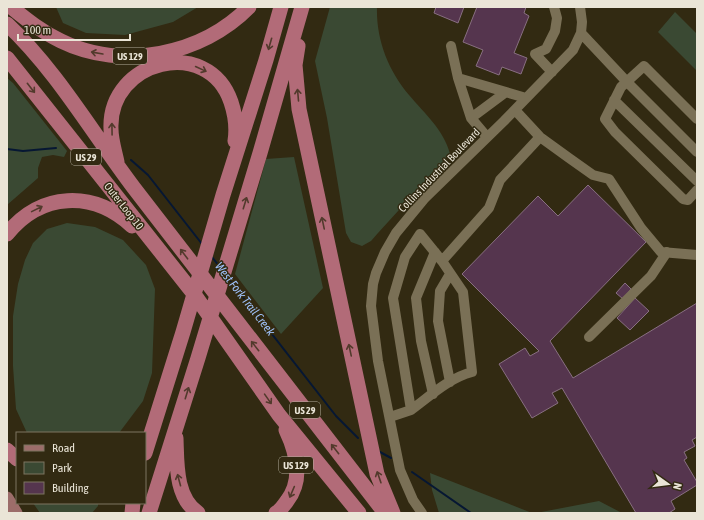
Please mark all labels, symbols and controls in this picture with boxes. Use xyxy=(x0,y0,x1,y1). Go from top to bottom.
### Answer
scale bar xyxy=(18,16,130,42)
text: 100 m xyxy=(24,23,51,37)
one-way arrow xyxy=(266,38,273,51)
road number: US 129 xyxy=(113,48,147,64)
one-way arrow xyxy=(91,49,104,57)
one-way arrow xyxy=(195,66,207,73)
one-way arrow xyxy=(27,83,36,94)
one-way arrow xyxy=(294,89,301,102)
one-way arrow xyxy=(108,123,115,136)
street label: Collins Industrial Boulevard xyxy=(396,126,482,214)
road number: US 29 xyxy=(71,149,101,165)
street label: Outer Loop 10 xyxy=(102,180,146,232)
one-way arrow xyxy=(242,196,249,209)
one-way arrow xyxy=(30,205,42,213)
one-way arrow xyxy=(319,217,327,230)
one-way arrow xyxy=(180,248,188,259)
water label: West Fork Trail Creek xyxy=(212,260,278,339)
one-way arrow xyxy=(251,341,260,352)
one-way arrow xyxy=(346,344,354,357)
one-way arrow xyxy=(184,387,191,400)
one-way arrow xyxy=(264,394,272,405)
road number: US 29 xyxy=(290,402,320,418)
legend xyxy=(16,432,146,504)
text: Road xyxy=(52,441,75,455)
one-way arrow xyxy=(331,444,339,455)
road number: US 129 xyxy=(279,457,313,473)
text: Park xyxy=(52,461,73,475)
north arrow xyxy=(648,464,688,504)
one-way arrow xyxy=(374,471,382,483)
one-way arrow xyxy=(175,474,183,487)
text: Building xyxy=(52,481,90,495)
text: N xyxy=(671,482,684,491)
one-way arrow xyxy=(288,485,295,497)

